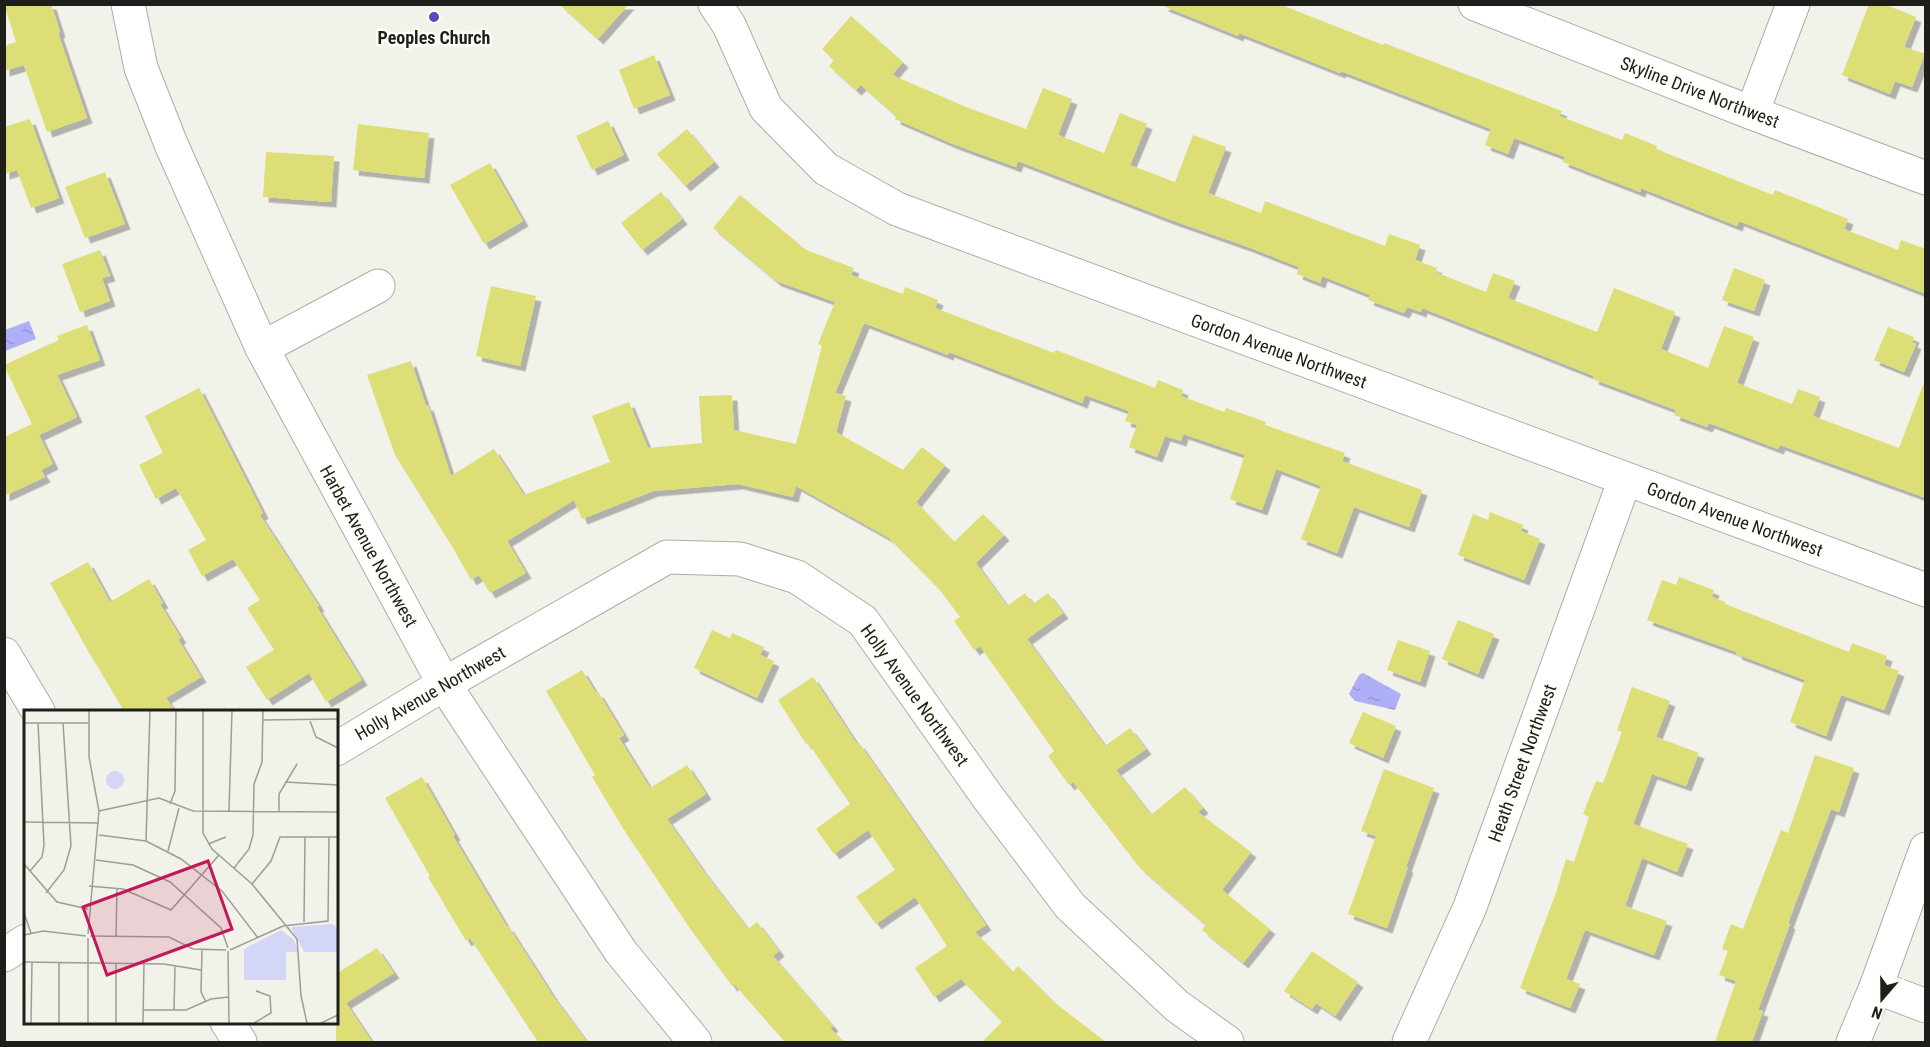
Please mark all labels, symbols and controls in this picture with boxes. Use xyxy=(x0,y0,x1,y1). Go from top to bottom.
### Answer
marker: Peoples Church xyxy=(427,10,441,24)
place label: Peoples Church xyxy=(378,27,490,48)
street label: Skyline Drive Northwest xyxy=(1618,52,1782,132)
street label: Gordon Avenue Northwest xyxy=(1188,309,1370,393)
street label: Harbet Avenue Northwest xyxy=(316,461,422,631)
street label: Gordon Avenue Northwest xyxy=(1644,477,1826,561)
street label: Holly Avenue Northwest xyxy=(857,620,973,770)
street label: Holly Avenue Northwest xyxy=(351,641,509,745)
street label: Heath Street Northwest xyxy=(1484,681,1560,845)
inset map xyxy=(24,710,338,1023)
north arrow xyxy=(1852,969,1912,1029)
text: N xyxy=(1869,1002,1885,1023)

